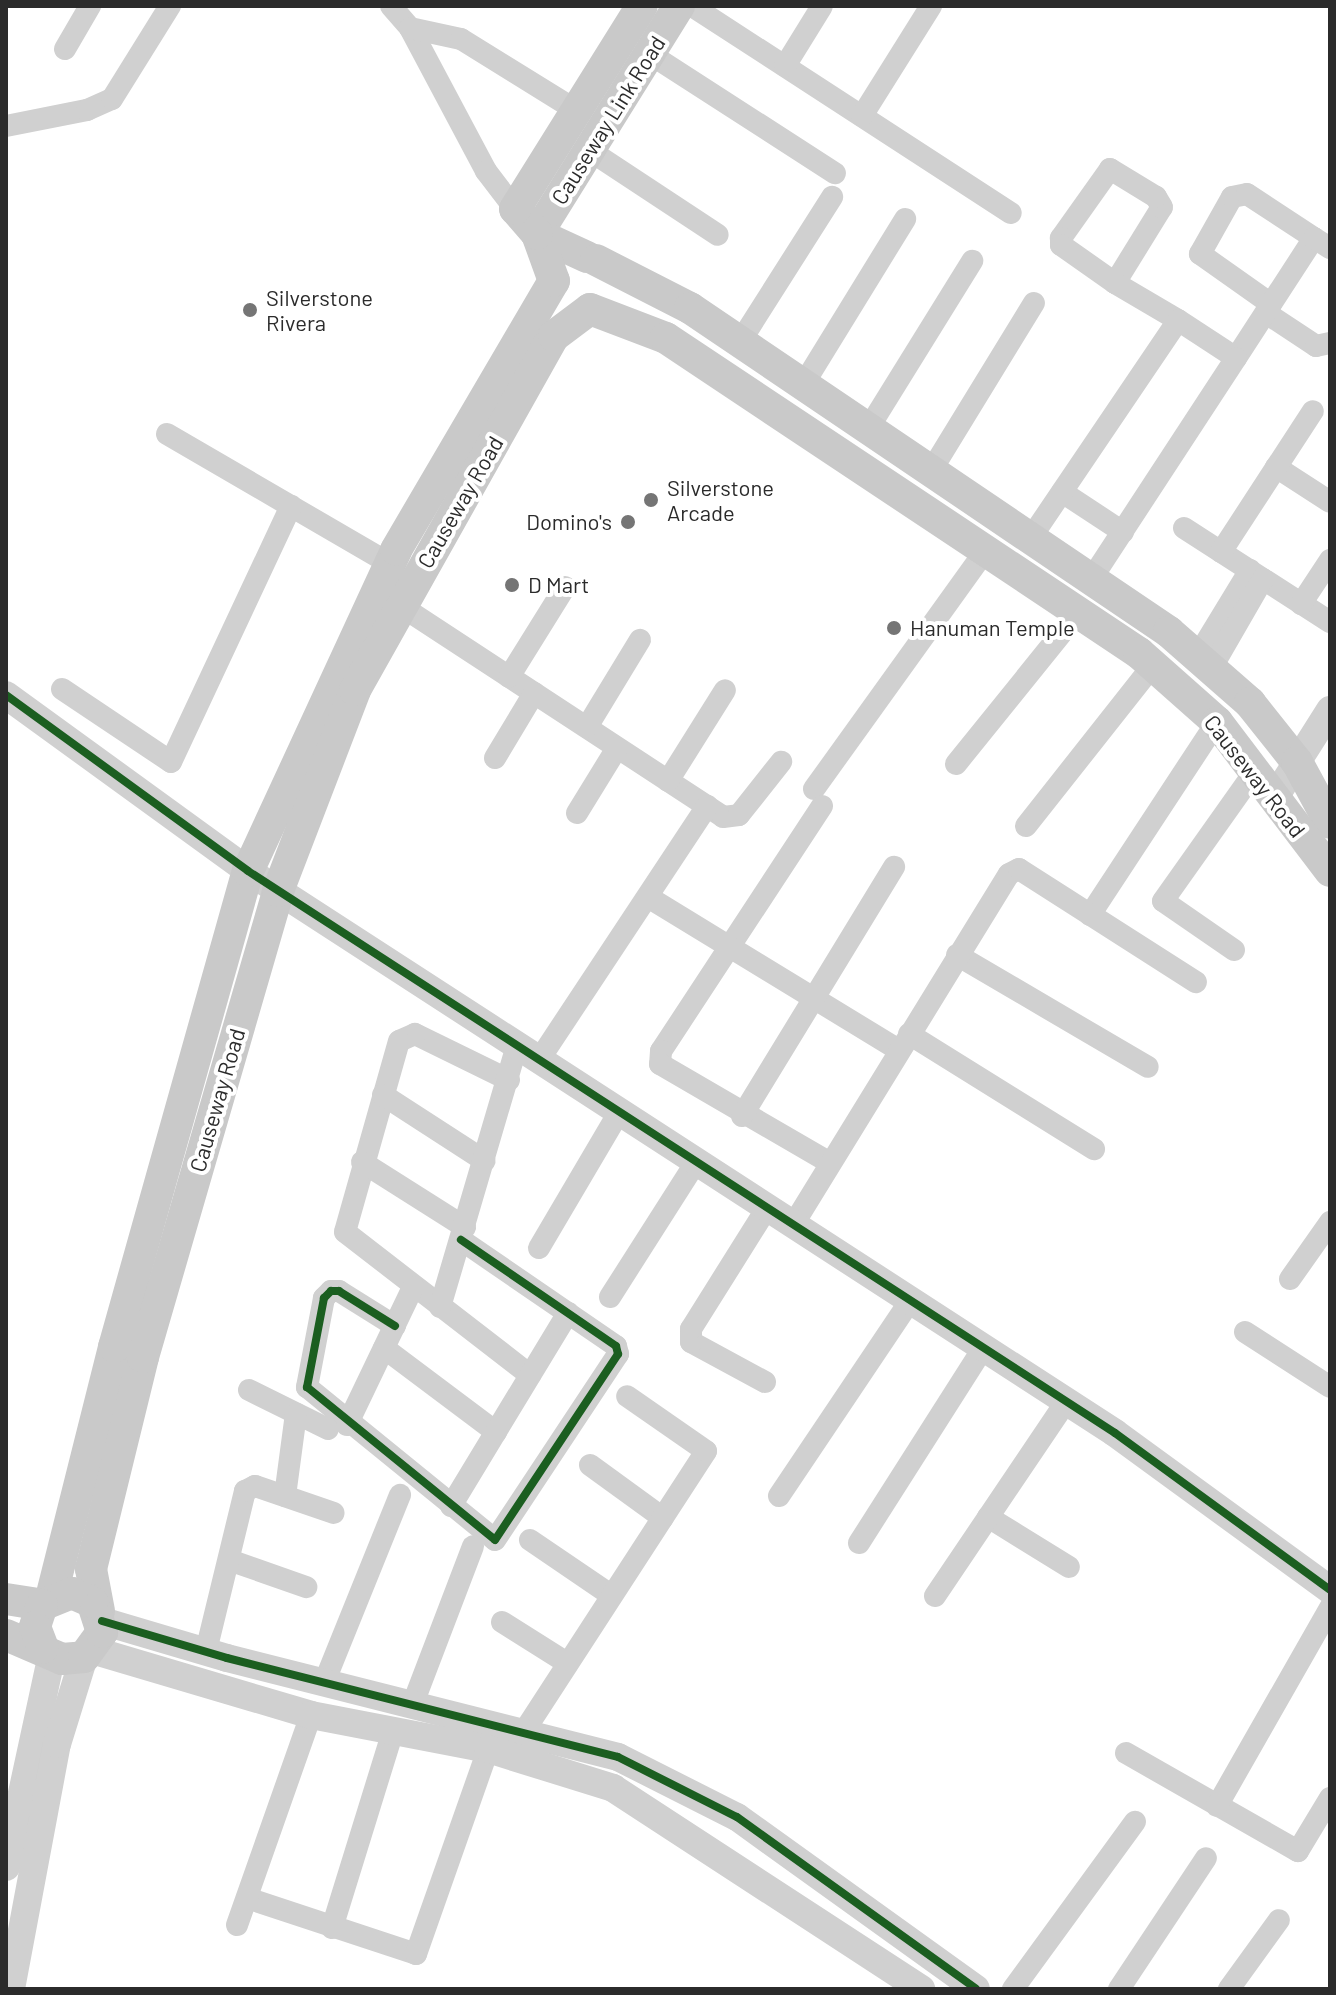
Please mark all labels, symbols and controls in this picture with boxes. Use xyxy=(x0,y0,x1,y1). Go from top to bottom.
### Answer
street label: Causeway Link Road xyxy=(546,31,670,209)
place label: Silverstone Rivera xyxy=(266,284,373,336)
marker: Silverstone Rivera xyxy=(241,301,259,319)
street label: Causeway Road xyxy=(412,431,508,573)
place label: Silverstone Arcade xyxy=(667,474,774,526)
marker: Silverstone Arcade xyxy=(642,491,660,509)
place label: Domino's xyxy=(526,509,612,535)
marker: Domino's xyxy=(619,513,637,531)
place label: D Mart xyxy=(528,572,589,598)
marker: D Mart xyxy=(503,576,521,594)
place label: Hanuman Temple xyxy=(910,615,1075,641)
marker: Hanuman Temple xyxy=(885,619,903,637)
street label: Causeway Road xyxy=(1199,709,1311,843)
street label: Causeway Road xyxy=(184,1025,250,1175)

